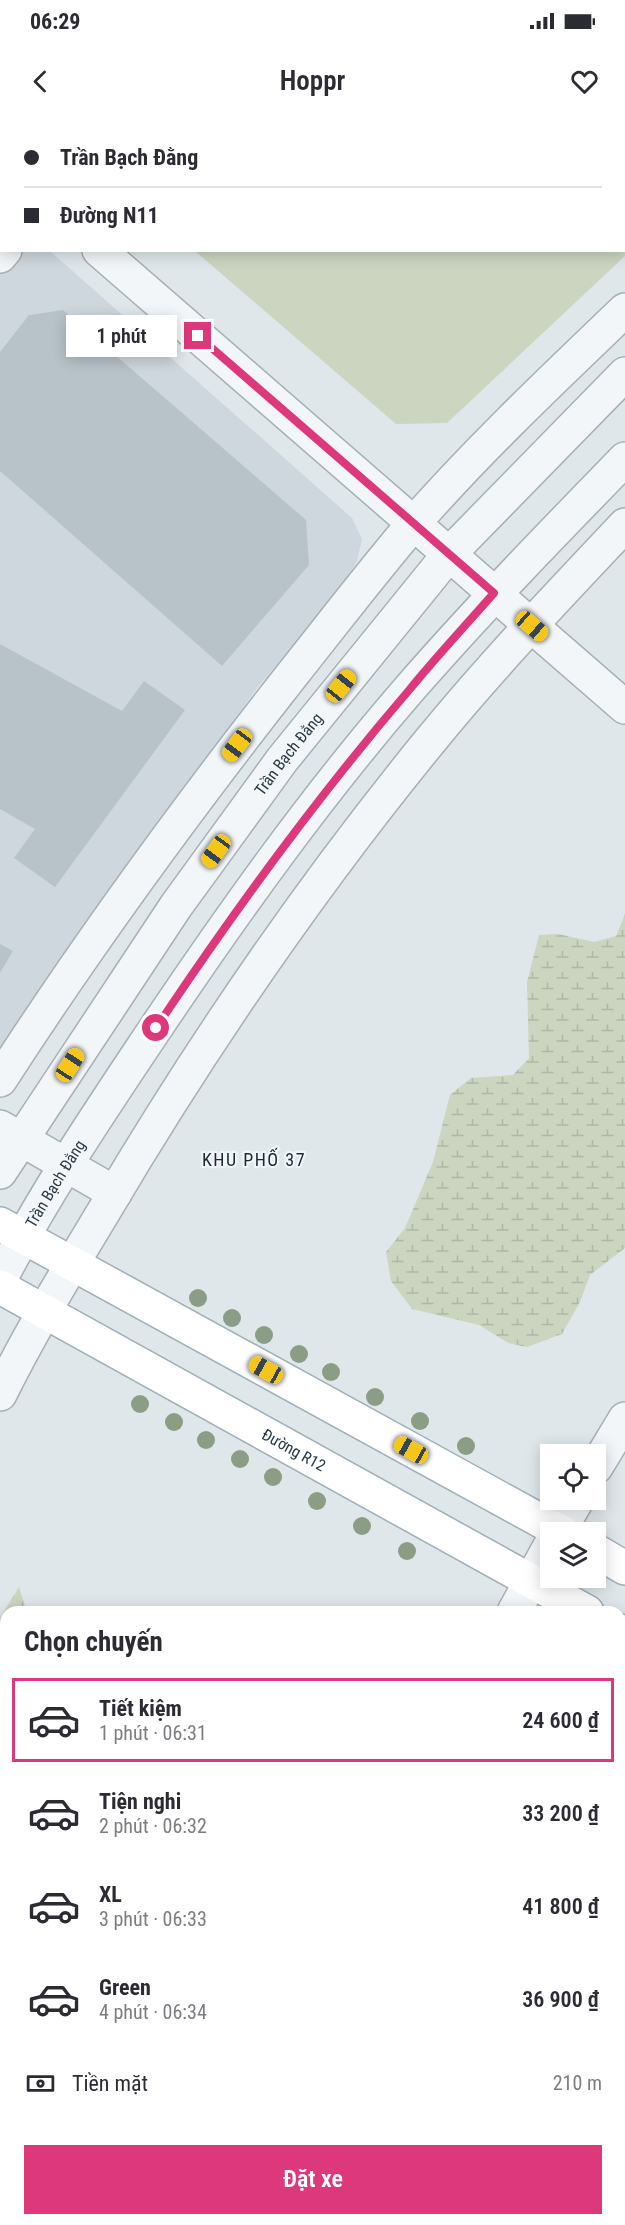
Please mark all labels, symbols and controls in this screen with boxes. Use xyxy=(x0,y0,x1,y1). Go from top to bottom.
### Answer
text: 06:29 xyxy=(30,9,81,34)
icon: back xyxy=(24,65,57,98)
text: Hoppr xyxy=(280,65,345,97)
icon: heart xyxy=(568,65,601,98)
text: Trần Bạch Đằng xyxy=(60,145,198,170)
text: Đường N11 xyxy=(60,203,159,228)
callout: 1 phút xyxy=(66,315,177,357)
route end xyxy=(184,322,211,349)
text: 1 phút xyxy=(96,324,147,348)
car xyxy=(513,607,551,645)
car xyxy=(323,666,359,706)
street label: Trần Bạch Đằng xyxy=(250,709,326,799)
car xyxy=(219,725,255,765)
car xyxy=(198,831,234,871)
route start xyxy=(142,1014,169,1041)
car xyxy=(53,1045,87,1085)
street label: Trần Bạch Đằng xyxy=(21,1136,89,1231)
district label: KHU PHỐ 37 xyxy=(202,1147,306,1170)
car xyxy=(246,1353,286,1387)
street label: Đường R12 xyxy=(259,1425,329,1475)
car xyxy=(391,1433,431,1467)
map controls xyxy=(540,1444,606,1588)
button: locate xyxy=(540,1444,606,1510)
button: layers xyxy=(540,1522,606,1588)
text: Chọn chuyến xyxy=(24,1626,163,1658)
icon: car xyxy=(27,1693,81,1747)
text: Tiết kiệm xyxy=(99,1696,182,1721)
text: 24 600 ₫ xyxy=(522,1708,599,1733)
text: 1 phút · 06:31 xyxy=(99,1721,207,1745)
icon: car xyxy=(27,1786,81,1840)
text: Tiện nghi xyxy=(99,1789,181,1814)
text: 33 200 ₫ xyxy=(522,1801,599,1826)
text: 2 phút · 06:32 xyxy=(99,1814,207,1838)
icon: car xyxy=(27,1879,81,1933)
text: XL xyxy=(99,1882,122,1907)
text: 41 800 ₫ xyxy=(522,1894,599,1919)
text: 3 phút · 06:33 xyxy=(99,1907,207,1931)
icon: car xyxy=(27,1972,81,2026)
text: Green xyxy=(99,1975,151,2000)
text: 36 900 ₫ xyxy=(522,1987,599,2012)
text: 4 phút · 06:34 xyxy=(99,2000,207,2024)
icon: cash xyxy=(24,2067,57,2100)
text: Tiền mặt xyxy=(72,2071,148,2096)
text: 210 m xyxy=(553,2071,602,2095)
button: Đặt xe xyxy=(24,2145,602,2214)

